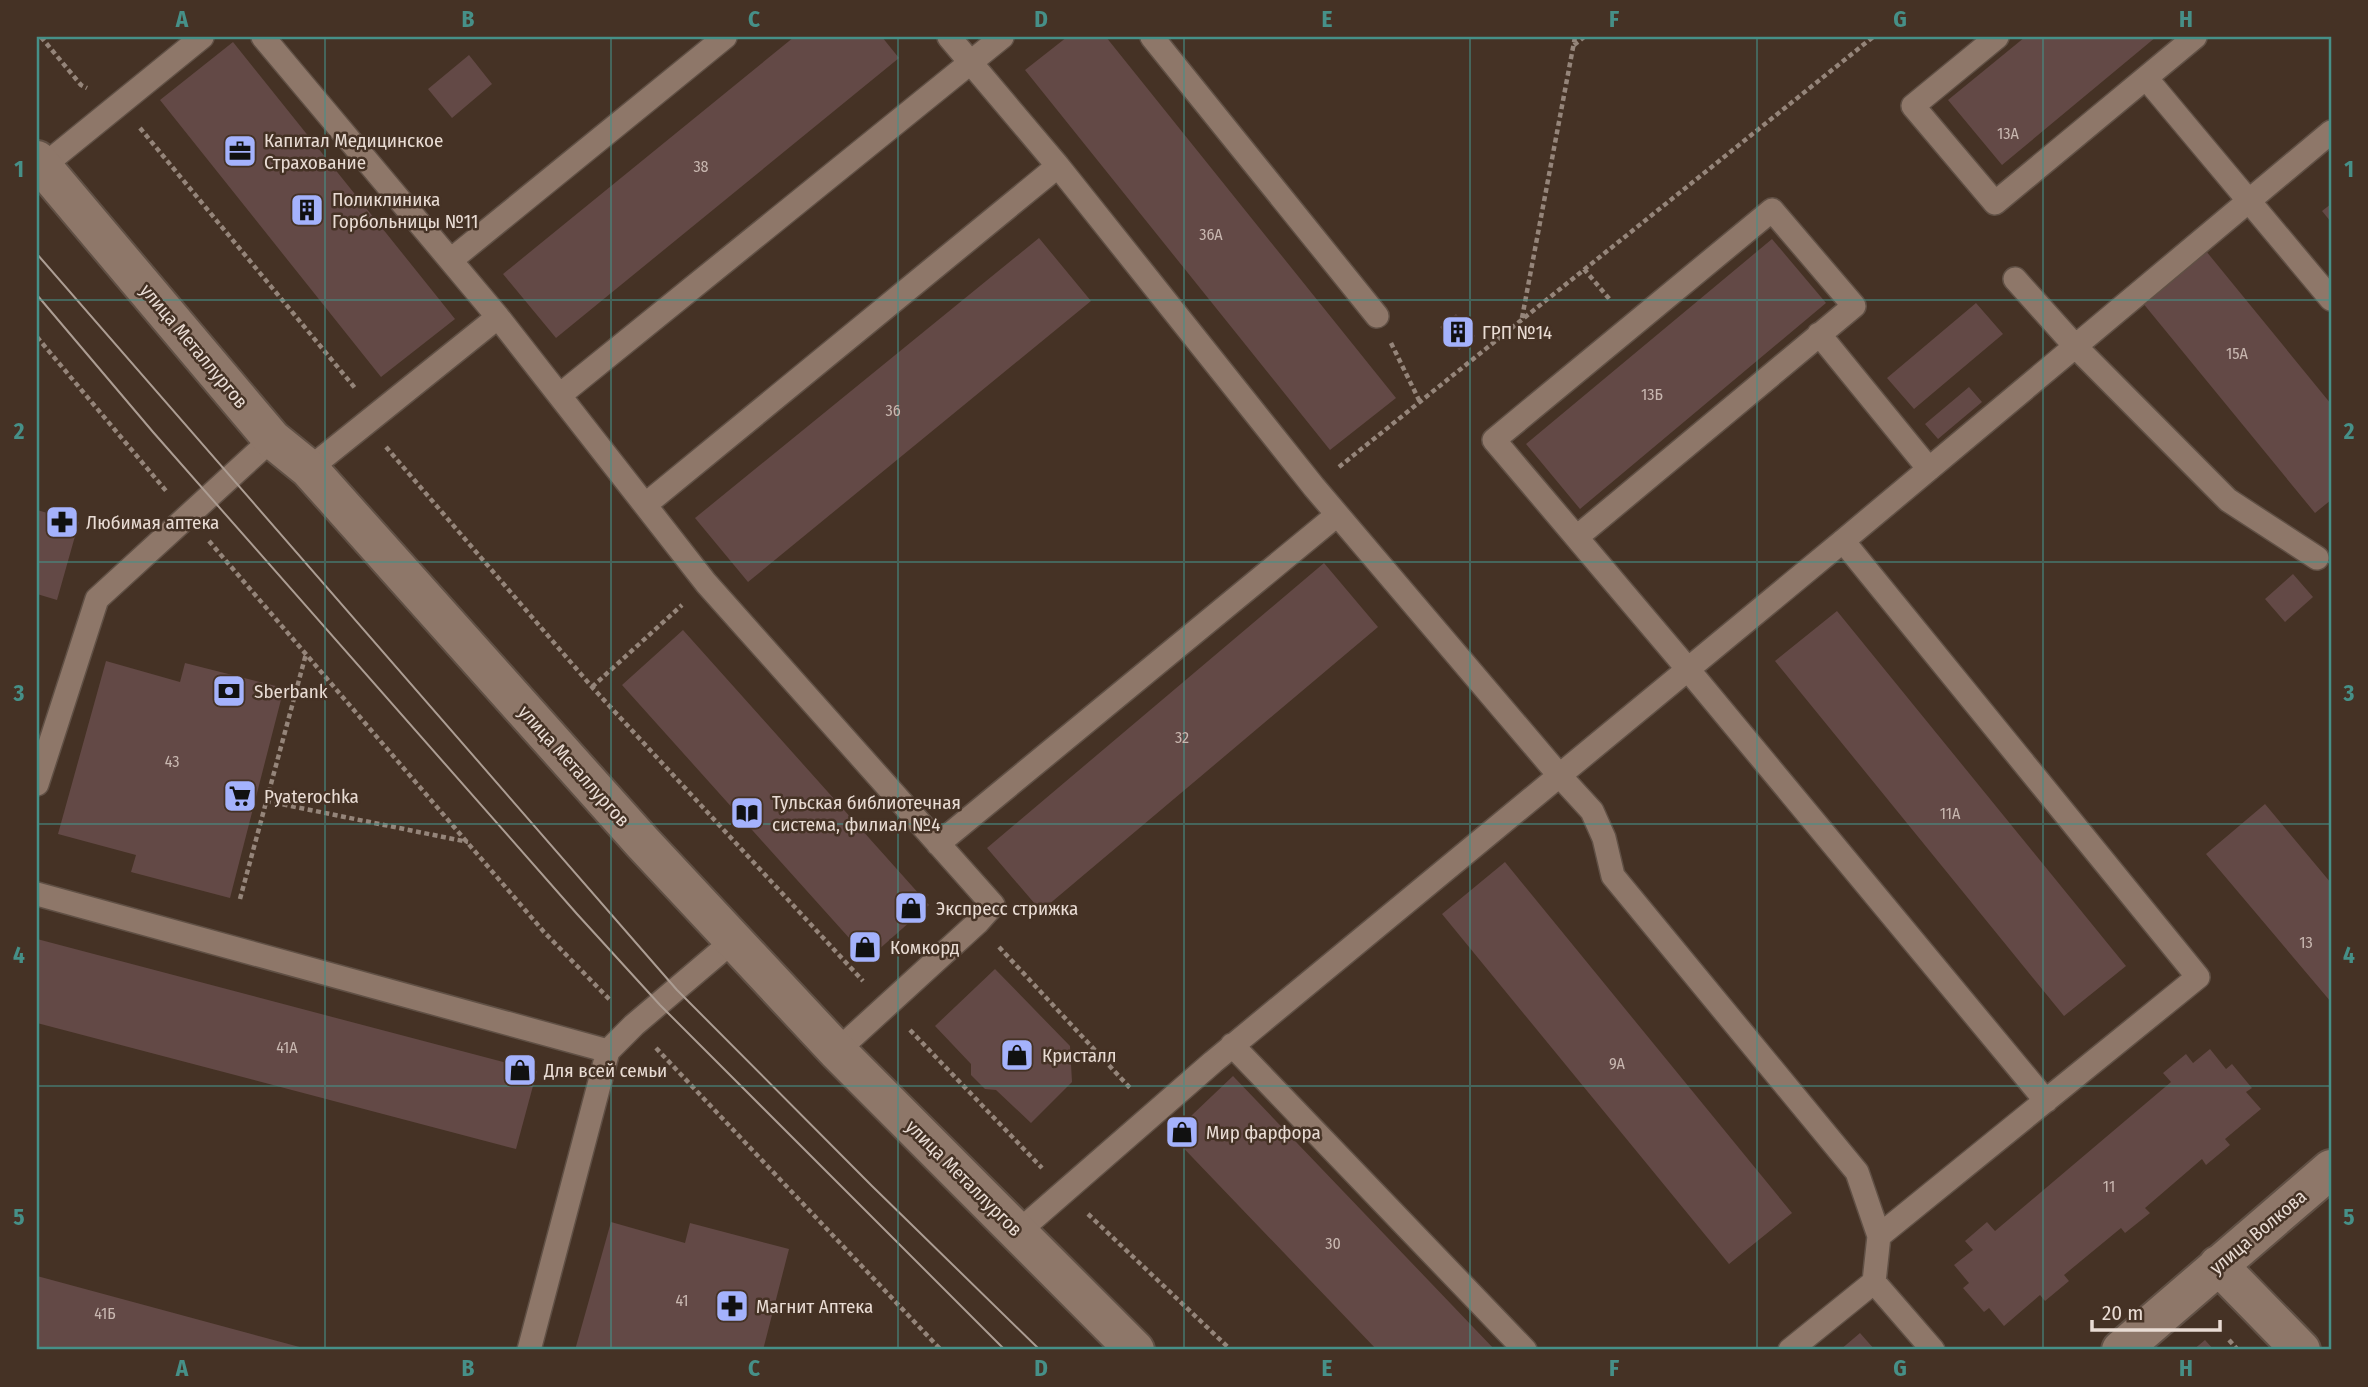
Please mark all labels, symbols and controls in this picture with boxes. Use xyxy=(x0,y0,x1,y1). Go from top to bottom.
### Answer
text: A xyxy=(175,5,189,33)
text: B xyxy=(462,5,475,33)
text: C xyxy=(748,5,760,33)
text: D xyxy=(1034,5,1048,33)
text: E xyxy=(1322,5,1333,33)
text: F xyxy=(1609,5,1619,33)
text: G xyxy=(1893,5,1907,33)
text: H xyxy=(2179,5,2193,33)
house number: 13А xyxy=(1997,124,2020,143)
place label: Капитал Медицинское Страхование xyxy=(264,129,443,174)
office icon: Капитал Медицинское Страхование xyxy=(221,132,259,170)
text: 1 xyxy=(14,155,24,183)
text: 1 xyxy=(2344,155,2354,183)
house number: 38 xyxy=(693,157,709,176)
place label: Поликлиника Горбольницы №11 xyxy=(332,188,478,233)
building icon: Поликлиника Горбольницы №11 xyxy=(288,191,326,229)
house number: 36А xyxy=(1199,225,1223,244)
street label: улица Металлургов xyxy=(135,279,253,413)
building icon: ГРП №14 xyxy=(1439,313,1477,351)
place label: ГРП №14 xyxy=(1482,321,1552,344)
house number: 15А xyxy=(2226,344,2249,363)
house number: 13Б xyxy=(1641,385,1663,404)
house number: 36 xyxy=(885,401,901,420)
text: 2 xyxy=(13,417,25,445)
text: 2 xyxy=(2343,417,2355,445)
pharmacy icon: Любимая аптека xyxy=(43,503,81,541)
place label: Любимая аптека xyxy=(86,511,219,534)
bank icon: Sberbank xyxy=(210,672,248,710)
text: 3 xyxy=(13,679,25,707)
text: 3 xyxy=(2343,679,2355,707)
place label: Sberbank xyxy=(254,680,328,703)
street label: улица Металлургов xyxy=(513,701,635,831)
house number: 32 xyxy=(1175,728,1189,747)
house number: 43 xyxy=(165,752,179,771)
supermarket icon: Pyaterochka xyxy=(221,777,259,815)
place label: Pyaterochka xyxy=(264,785,359,808)
place label: Тульская библиотечная система, филиал №4 xyxy=(772,791,961,836)
library icon: Тульская библиотечная система, филиал №4 xyxy=(728,794,766,832)
house number: 11А xyxy=(1940,804,1961,823)
shop icon: Экспресс стрижка xyxy=(892,889,930,927)
place label: Экспресс стрижка xyxy=(936,897,1078,920)
shop icon: Комкорд xyxy=(846,928,884,966)
house number: 13 xyxy=(2299,933,2313,952)
place label: Комкорд xyxy=(890,936,960,959)
text: 4 xyxy=(13,941,25,969)
text: 4 xyxy=(2343,941,2355,969)
shop icon: Кристалл xyxy=(998,1036,1036,1074)
house number: 41А xyxy=(276,1038,298,1057)
place label: Кристалл xyxy=(1042,1044,1116,1067)
shop icon: Для всей семьи xyxy=(501,1051,539,1089)
house number: 9А xyxy=(1609,1054,1626,1073)
place label: Для всей семьи xyxy=(543,1059,667,1082)
shop icon: Мир фарфора xyxy=(1163,1113,1201,1151)
street label: улица Металлургов xyxy=(901,1115,1027,1241)
place label: Мир фарфора xyxy=(1206,1121,1321,1144)
house number: 11 xyxy=(2103,1177,2115,1196)
street label: улица Волкова xyxy=(2205,1185,2311,1279)
text: 5 xyxy=(13,1203,25,1231)
text: 5 xyxy=(2343,1203,2355,1231)
house number: 30 xyxy=(1325,1234,1341,1253)
pharmacy icon: Магнит Аптека xyxy=(713,1287,751,1325)
scale bar xyxy=(2092,1289,2219,1333)
house number: 41 xyxy=(675,1291,689,1310)
place label: Магнит Аптека xyxy=(756,1295,873,1318)
text: 20 m xyxy=(2102,1300,2143,1326)
house number: 41Б xyxy=(94,1304,116,1323)
text: A xyxy=(175,1354,189,1382)
text: B xyxy=(462,1354,475,1382)
text: C xyxy=(748,1354,760,1382)
text: D xyxy=(1034,1354,1048,1382)
text: E xyxy=(1322,1354,1333,1382)
text: F xyxy=(1609,1354,1619,1382)
text: G xyxy=(1893,1354,1907,1382)
text: H xyxy=(2179,1354,2193,1382)

